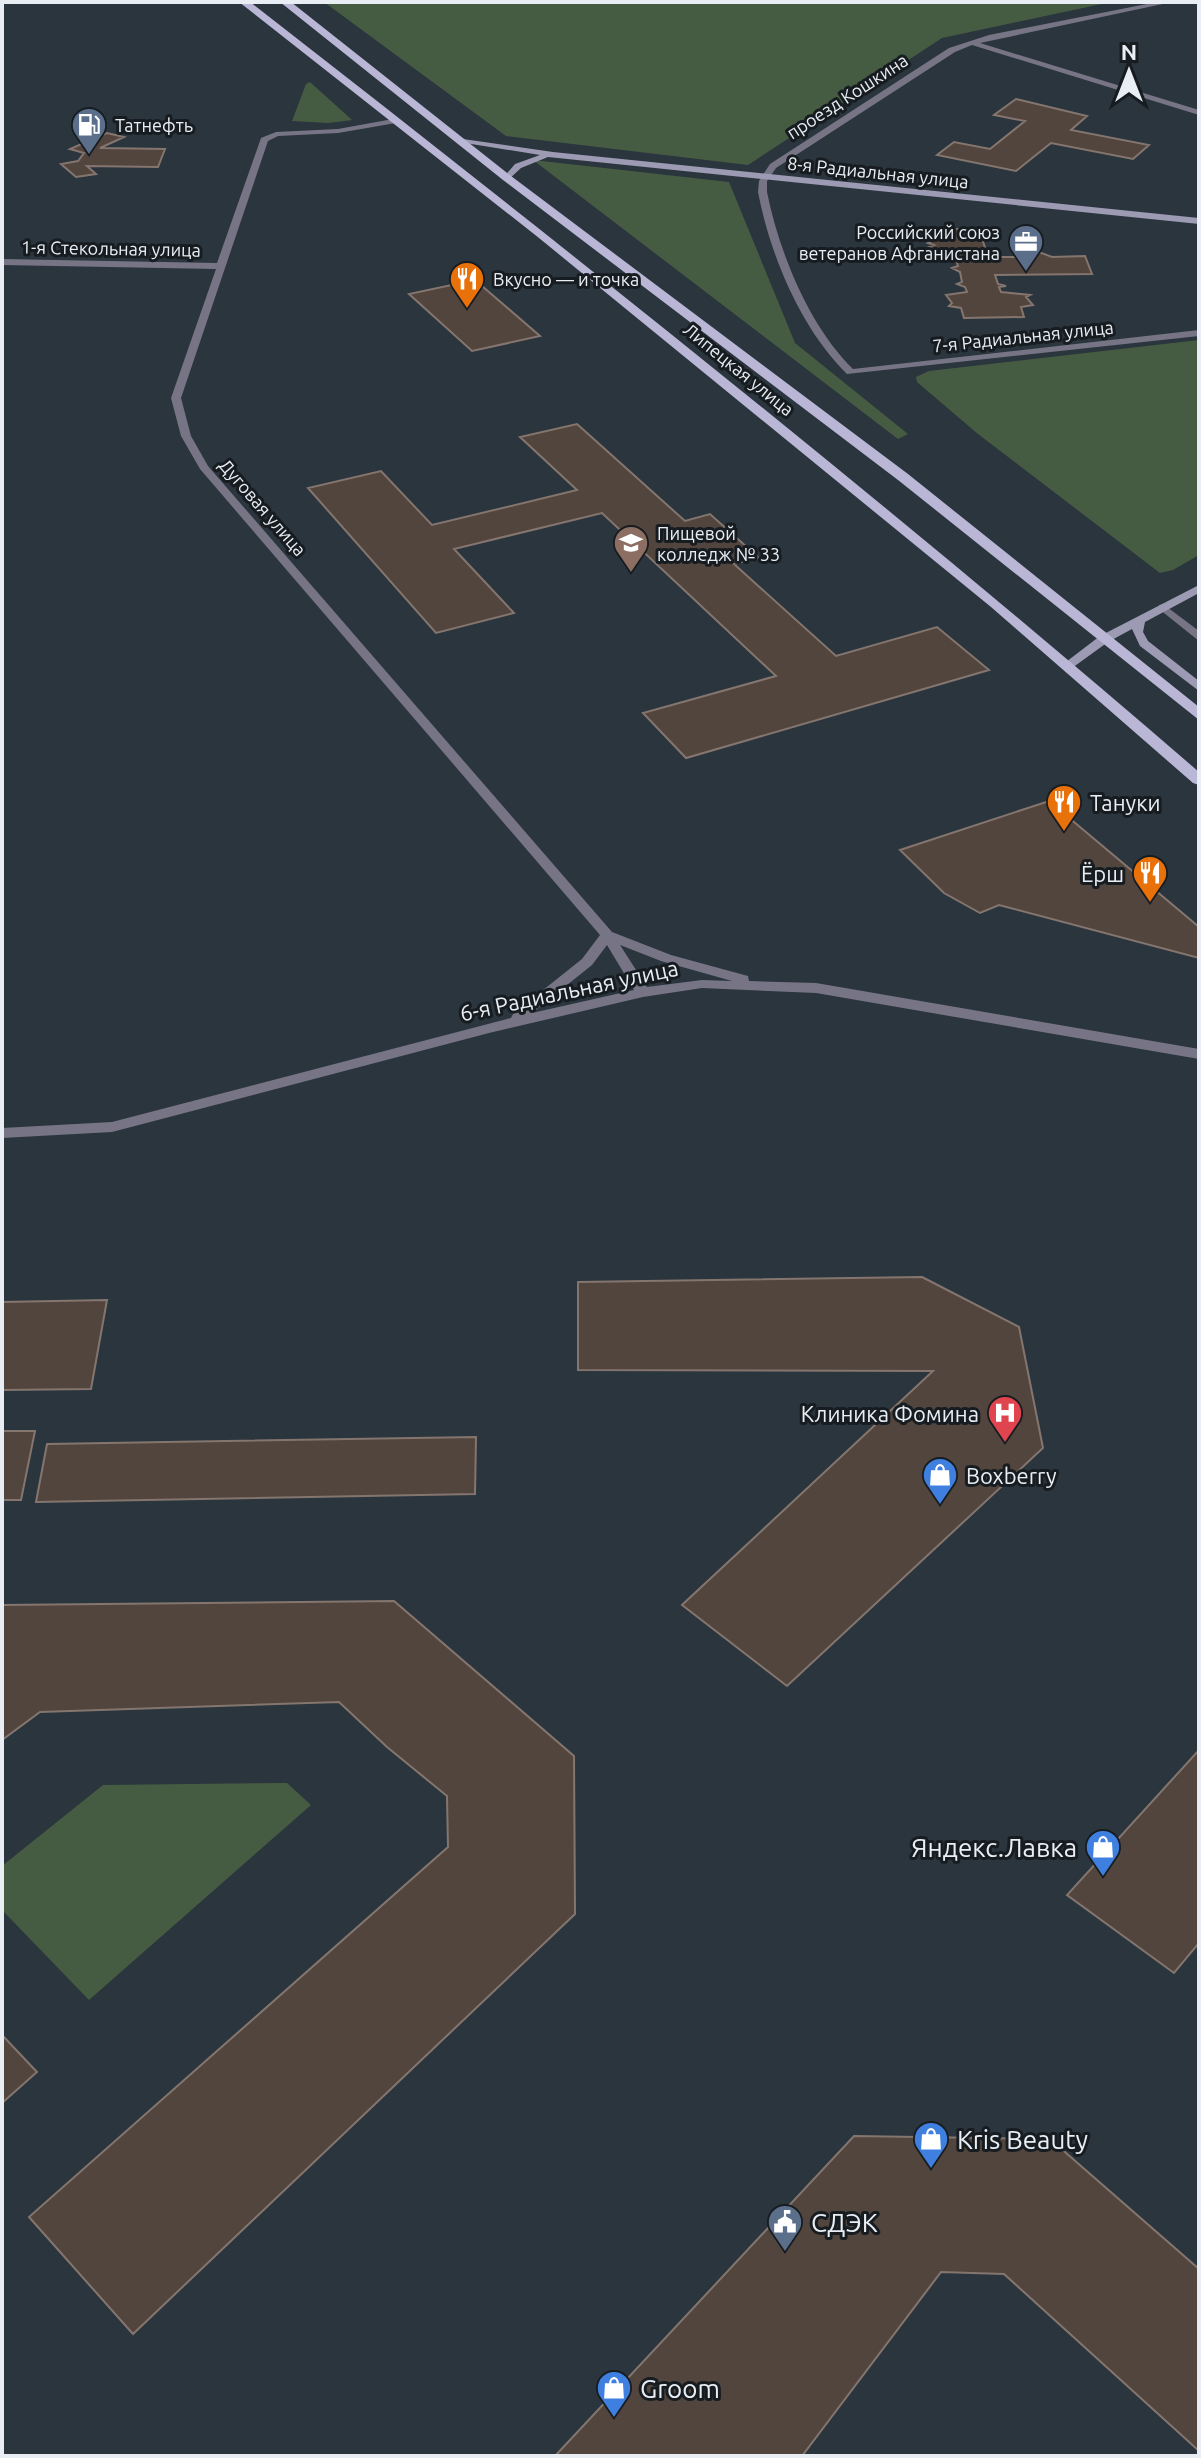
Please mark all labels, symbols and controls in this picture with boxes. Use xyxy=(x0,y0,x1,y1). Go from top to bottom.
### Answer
north arrow xyxy=(1089,32,1169,112)
text: N xyxy=(1121,39,1137,64)
street label: проезд Кошкина xyxy=(783,49,911,143)
fuel station icon: Татнефть xyxy=(70,106,108,156)
place label: Татнефть xyxy=(115,115,193,135)
street label: 8-я Радиальная улица xyxy=(786,153,970,191)
place label: Российский союз ветеранов Афганистана xyxy=(799,222,1000,263)
office icon: Российский союз ветеранов Афганистана xyxy=(1007,223,1045,273)
street label: 1-я Стекольная улица xyxy=(21,236,201,260)
restaurant icon: Вкусно — и точка xyxy=(448,260,486,310)
place label: Вкусно — и точка xyxy=(493,269,639,289)
street label: 7-я Радиальная улица xyxy=(931,317,1115,355)
street label: Липецкая улица xyxy=(680,319,798,419)
street label: Дуговая улица xyxy=(216,454,310,560)
place label: Пищевой колледж № 33 xyxy=(657,523,780,564)
school or university icon: Пищевой колледж № 33 xyxy=(612,524,650,574)
restaurant icon: Тануки xyxy=(1045,783,1083,833)
place label: Тануки xyxy=(1090,790,1161,815)
restaurant icon: Ёрш xyxy=(1131,854,1169,904)
place label: Ёрш xyxy=(1081,861,1124,886)
street label: 6-я Радиальная улица xyxy=(457,955,681,1025)
hospital icon: Клиника Фомина xyxy=(986,1394,1024,1444)
place label: Клиника Фомина xyxy=(801,1401,979,1426)
shop icon: Boxberry xyxy=(921,1456,959,1506)
place label: Boxberry xyxy=(966,1463,1057,1488)
shop icon: Яндекс.Лавка xyxy=(1084,1828,1122,1878)
place label: Яндекс.Лавка xyxy=(911,1833,1077,1862)
shop icon: Kris Beauty xyxy=(912,2120,950,2170)
place label: Kris Beauty xyxy=(957,2125,1088,2154)
public building icon: СДЭК xyxy=(766,2203,804,2253)
place label: СДЭК xyxy=(811,2208,878,2237)
shop icon: Groom xyxy=(595,2369,633,2419)
place label: Groom xyxy=(640,2374,720,2403)

